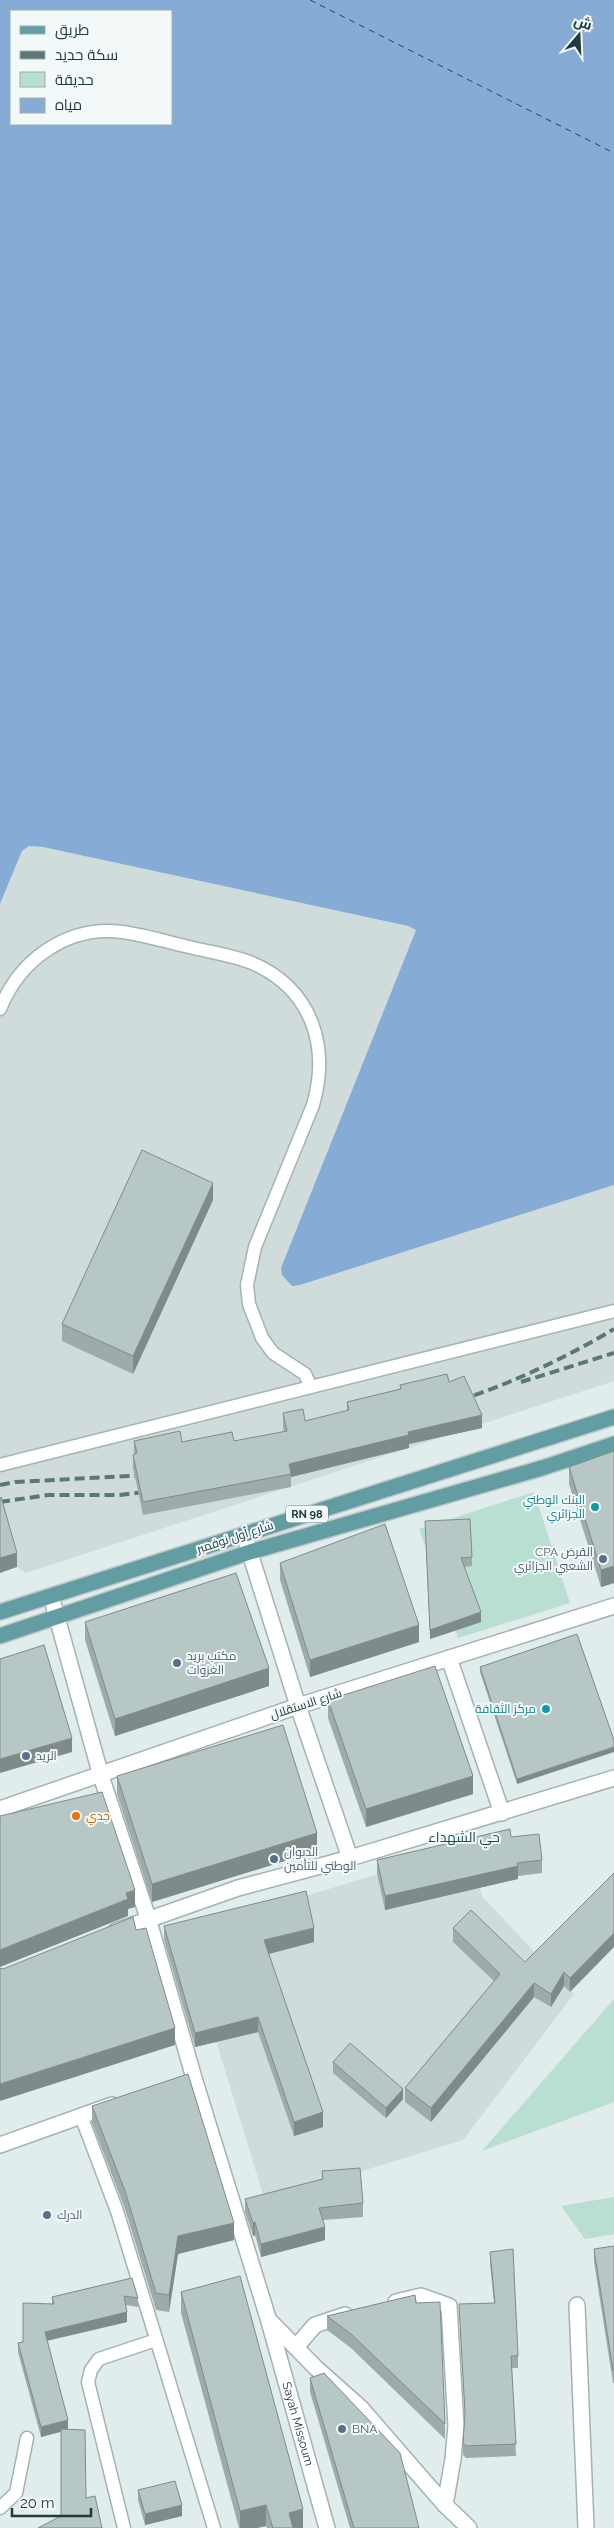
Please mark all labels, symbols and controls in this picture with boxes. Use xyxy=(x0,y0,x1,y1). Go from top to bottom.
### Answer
legend xyxy=(10,10,172,125)
north arrow xyxy=(554,10,604,60)
text: ش xyxy=(572,12,594,34)
text: طريق xyxy=(55,21,89,40)
text: سكة حديد xyxy=(55,46,118,64)
text: حديقة xyxy=(55,71,94,89)
text: مياه xyxy=(55,96,82,114)
place label: البنك الوطني الجزائري xyxy=(523,1493,585,1524)
marker: البنك الوطني الجزائري xyxy=(589,1501,601,1513)
road number: RN 98 xyxy=(286,1506,328,1522)
street label: شارع أول نوفمبر xyxy=(194,1517,275,1557)
place label: CPA القرض الشعبي الجزائري xyxy=(514,1545,593,1576)
marker: CPA القرض الشعبي الجزائري xyxy=(597,1553,609,1565)
place label: مكتب بريد الغزوات xyxy=(187,1649,236,1677)
marker: مكتب بريد الغزوات xyxy=(171,1657,183,1669)
street label: شارع الاستقلال xyxy=(268,1686,344,1723)
place label: مركز الثقافة xyxy=(475,1702,536,1716)
marker: مركز الثقافة xyxy=(540,1703,552,1715)
place label: الريد xyxy=(36,1749,57,1763)
marker: الريد xyxy=(20,1750,32,1762)
place label: جدي xyxy=(86,1809,110,1826)
marker: جدي xyxy=(70,1810,82,1822)
district label: حي الشهداء xyxy=(428,1829,500,1849)
place label: الديوان الوطني للتأمين xyxy=(284,1845,356,1876)
marker: الديوان الوطني للتأمين xyxy=(268,1853,280,1865)
place label: الدرك xyxy=(57,2208,83,2222)
marker: الدرك xyxy=(41,2209,53,2221)
street label: Sayah Missoum xyxy=(279,2380,316,2467)
place label: BNA xyxy=(352,2422,377,2436)
marker: BNA xyxy=(336,2423,348,2435)
scale bar xyxy=(12,2486,91,2518)
text: 20 m xyxy=(20,2494,55,2512)

